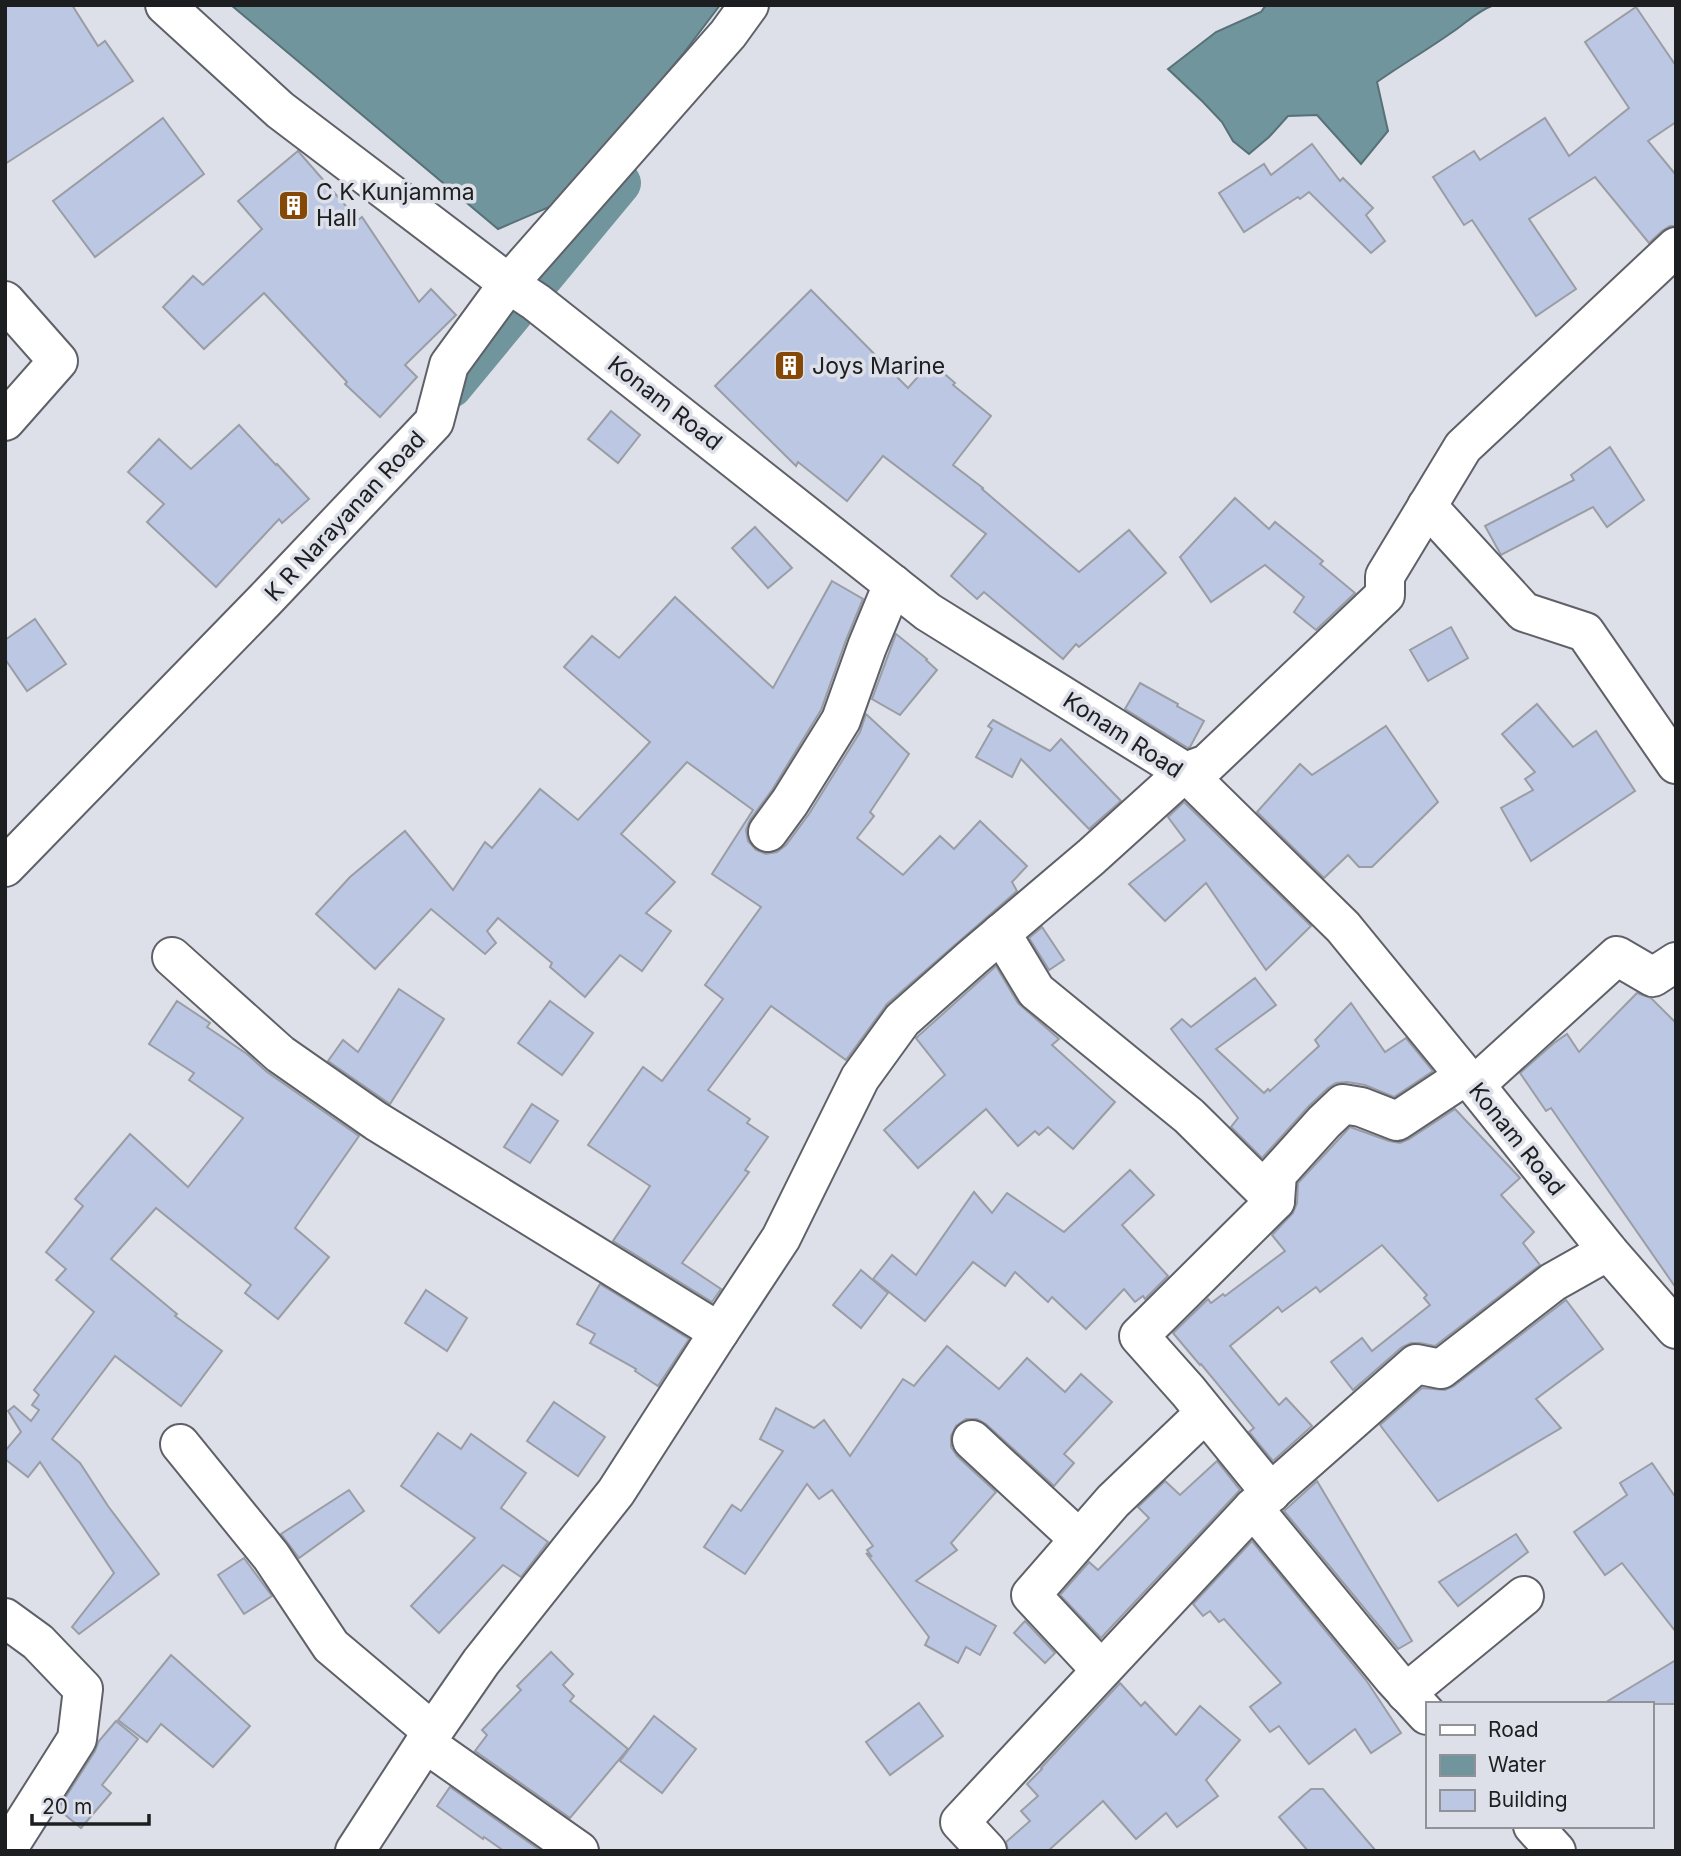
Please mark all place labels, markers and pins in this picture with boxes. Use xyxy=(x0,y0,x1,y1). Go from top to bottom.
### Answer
place label: C K Kunjamma Hall xyxy=(316,178,475,232)
building icon: C K Kunjamma Hall xyxy=(276,188,310,222)
building icon: Joys Marine xyxy=(772,349,806,383)
place label: Joys Marine xyxy=(812,352,945,380)

